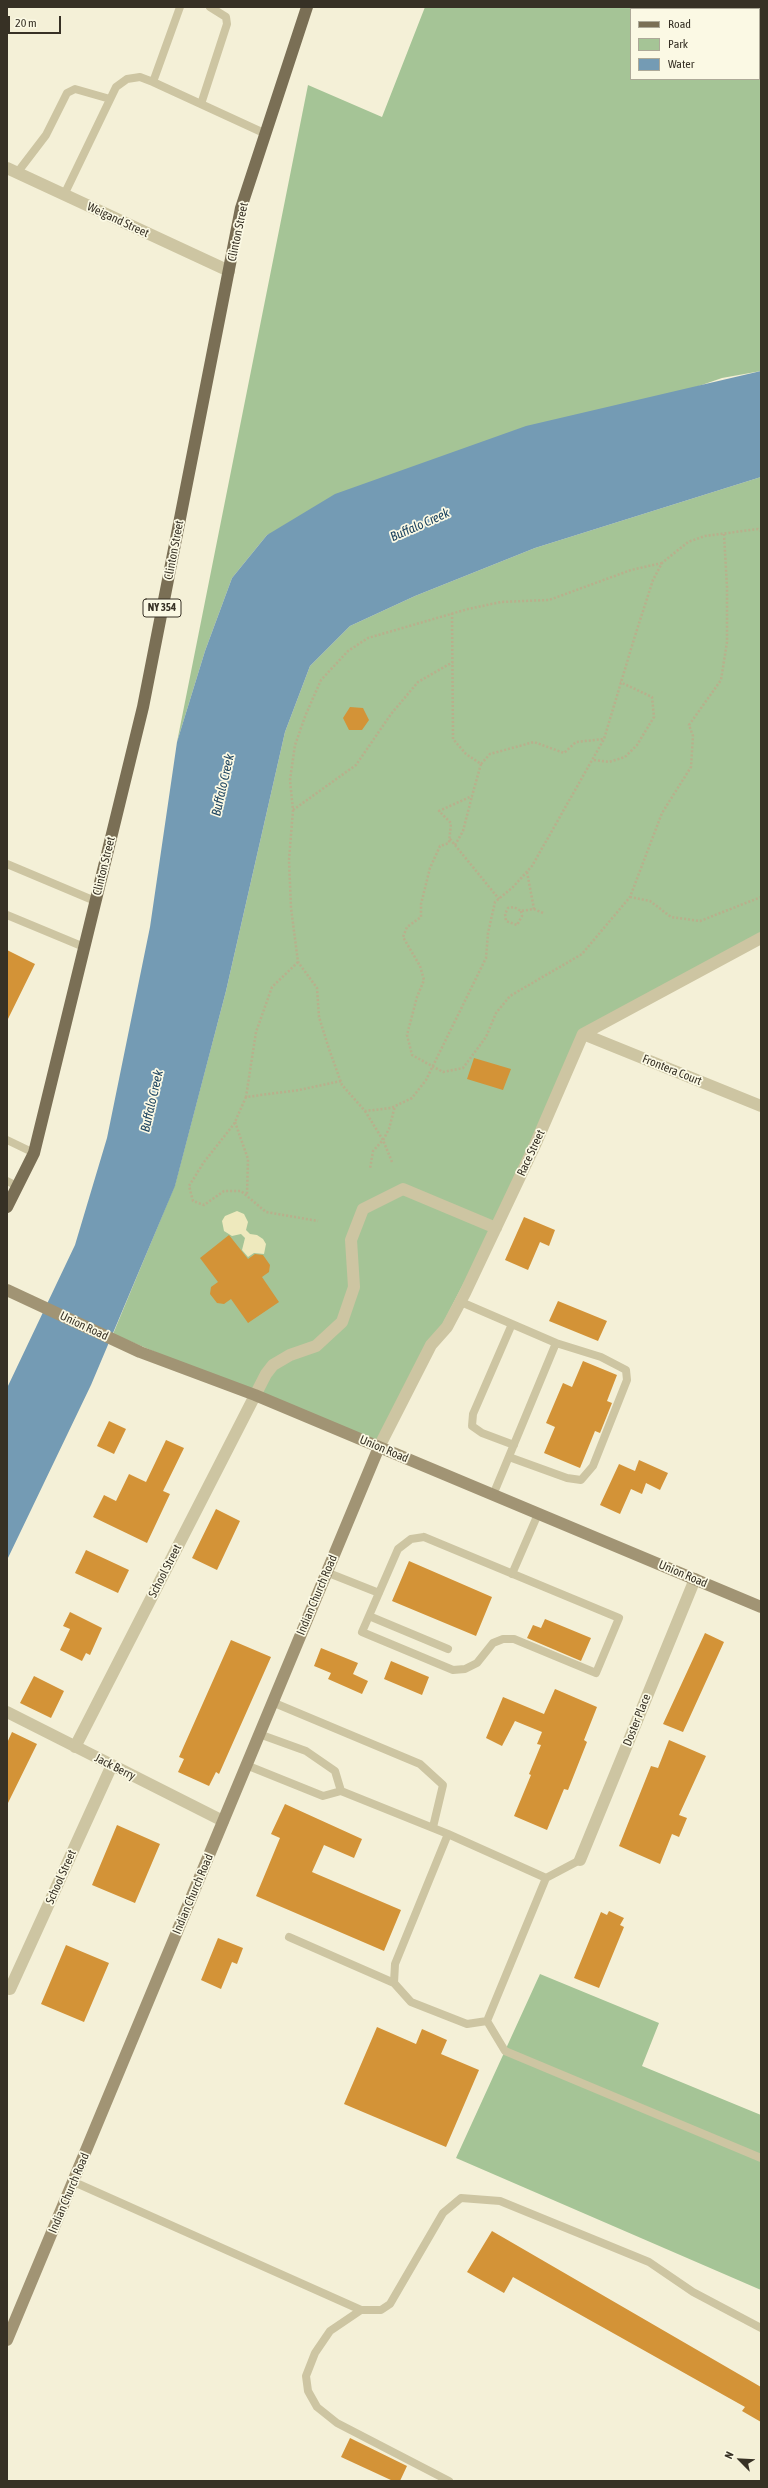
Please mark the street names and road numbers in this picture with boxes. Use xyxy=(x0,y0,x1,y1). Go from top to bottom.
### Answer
street label: Weigand Street xyxy=(85,199,151,241)
street label: Clinton Street xyxy=(225,201,251,263)
street label: Clinton Street xyxy=(161,519,187,581)
road number: NY 354 xyxy=(143,599,181,617)
street label: Clinton Street xyxy=(90,835,118,897)
street label: Frontera Court xyxy=(640,1052,704,1088)
street label: Race Street xyxy=(514,1128,548,1178)
street label: Union Road xyxy=(58,1309,110,1343)
street label: Union Road xyxy=(357,1432,411,1466)
street label: School Street xyxy=(145,1542,185,1600)
street label: Indian Church Road xyxy=(294,1553,340,1637)
street label: Union Road xyxy=(656,1557,710,1591)
street label: Doster Place xyxy=(620,1692,654,1748)
street label: Jack Berry xyxy=(92,1751,138,1783)
street label: School Street xyxy=(43,1848,79,1906)
street label: Indian Church Road xyxy=(170,1852,216,1936)
street label: Indian Church Road xyxy=(46,2151,92,2235)

